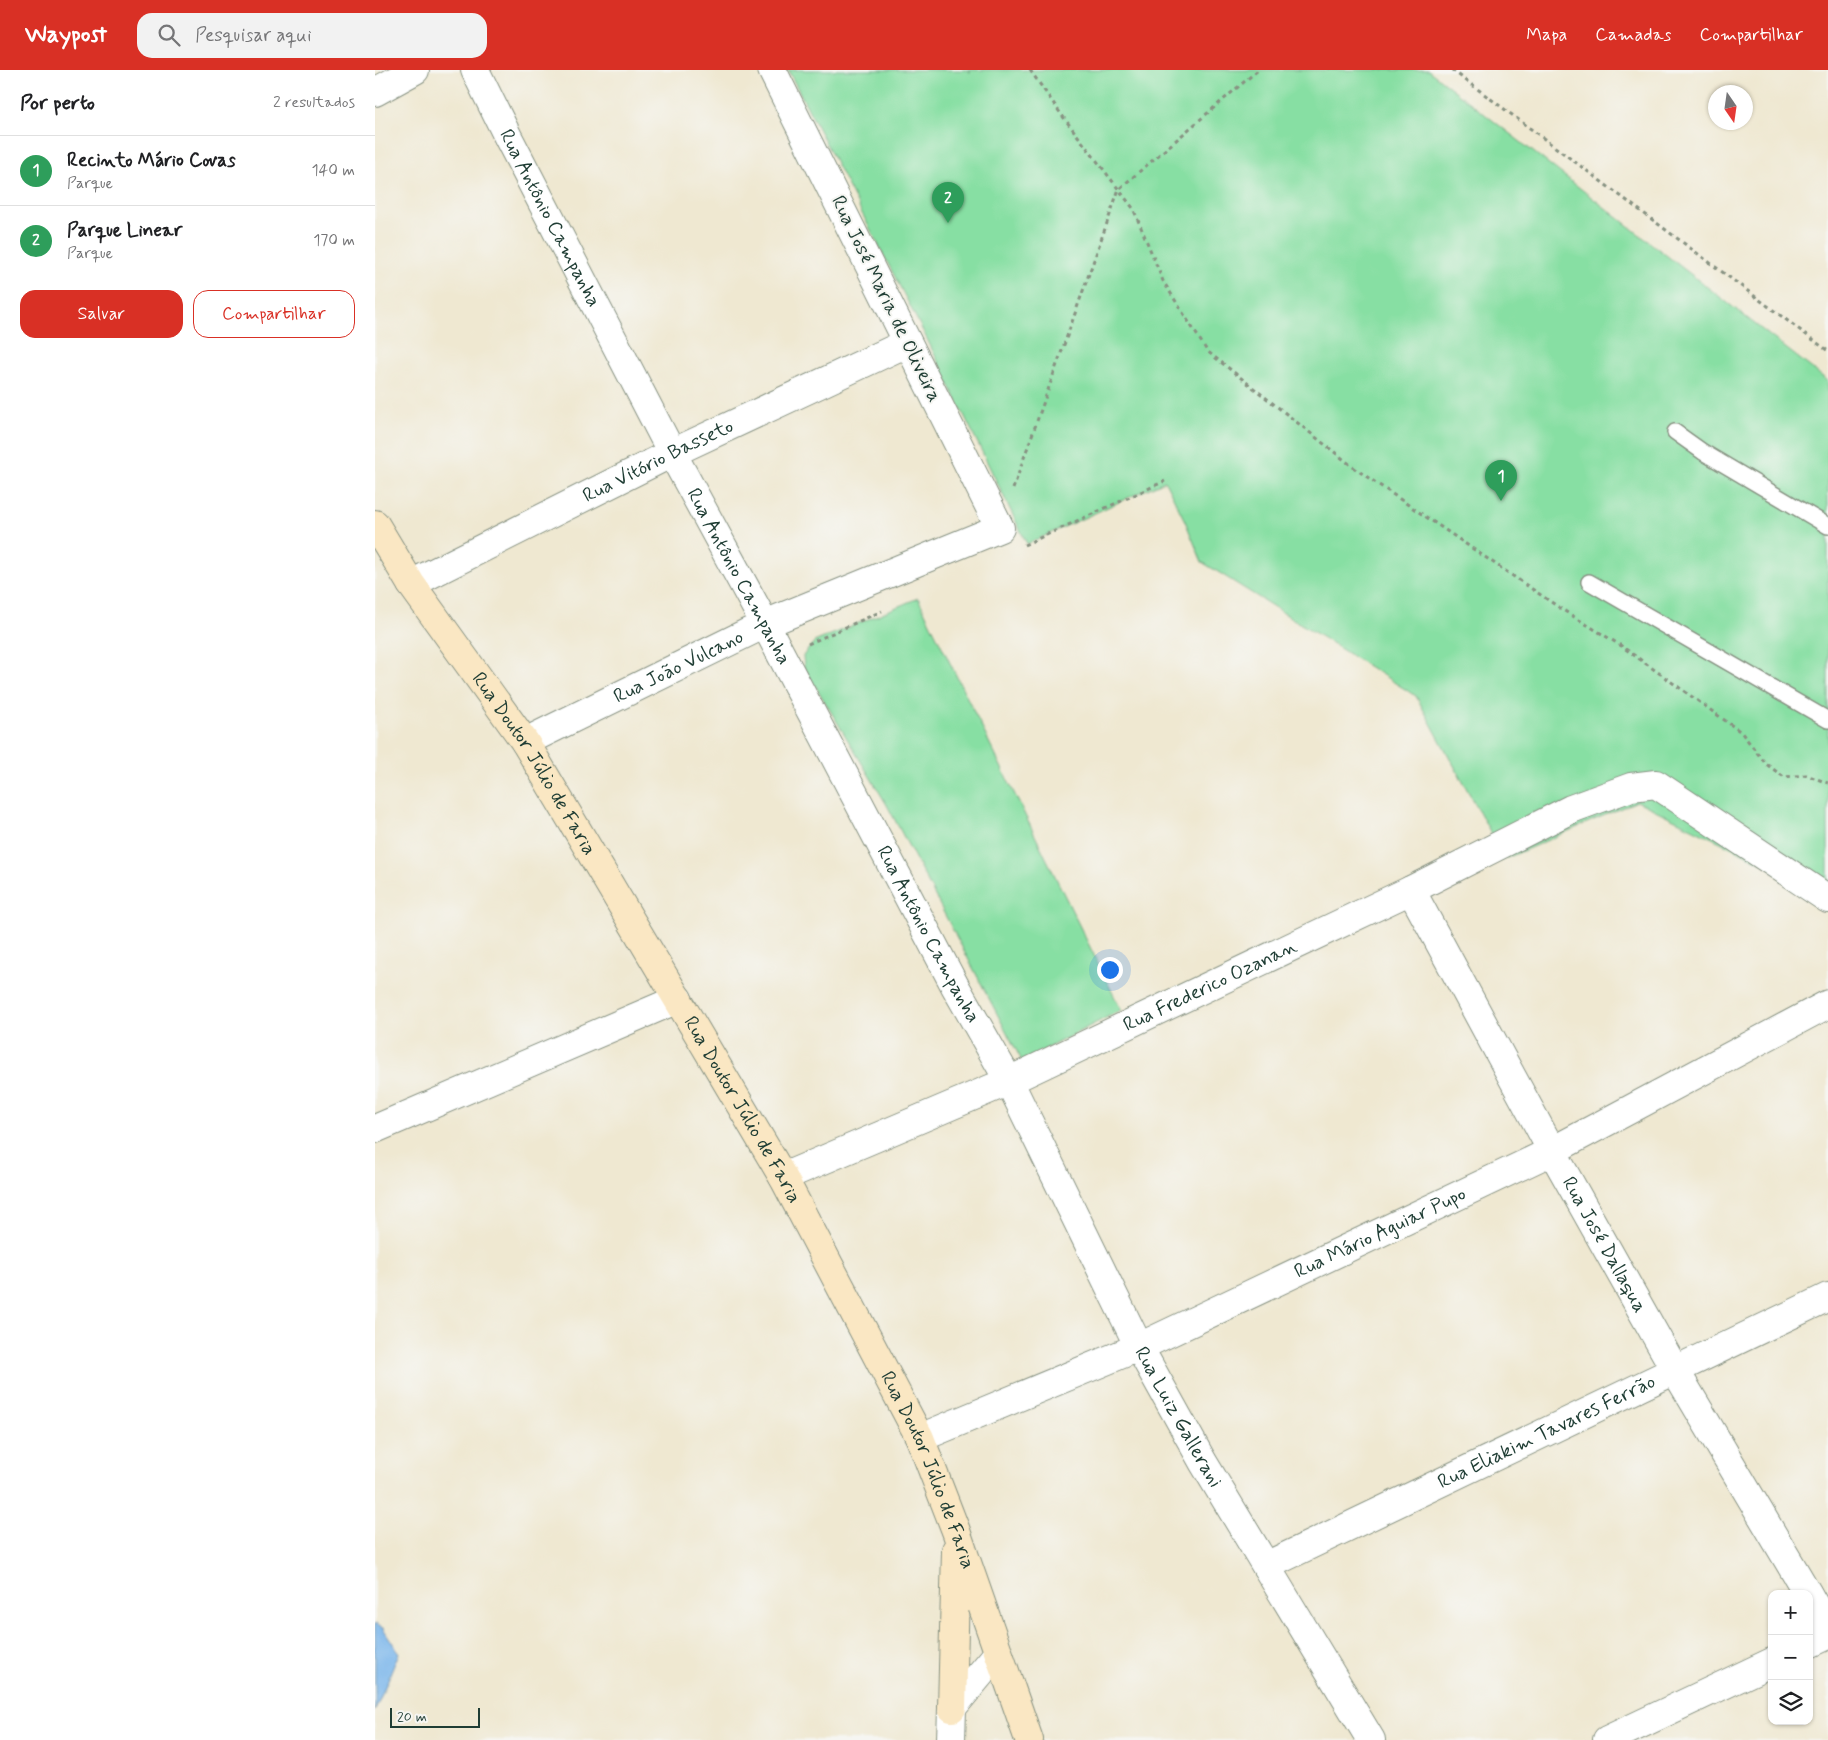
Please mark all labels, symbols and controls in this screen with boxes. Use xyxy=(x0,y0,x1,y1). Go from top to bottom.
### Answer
search box xyxy=(137,13,487,58)
text: Waypost xyxy=(25,20,107,51)
icon: search xyxy=(155,21,183,49)
text: Pesquisar aqui xyxy=(195,23,312,48)
text: Mapa xyxy=(1526,23,1567,47)
text: Camadas xyxy=(1595,23,1671,47)
text: Compartilhar xyxy=(1699,23,1803,47)
north arrow xyxy=(1708,85,1753,130)
text: Por perto xyxy=(20,89,95,117)
text: 2 resultados xyxy=(273,92,355,113)
street label: Rua Antônio Campanha xyxy=(493,125,607,312)
text: Recinto Mário Covas xyxy=(67,148,236,173)
text: 1 xyxy=(32,160,40,181)
text: 140 m xyxy=(311,160,355,181)
text: Parque xyxy=(67,173,113,194)
pin: 2 xyxy=(932,182,964,223)
street label: Rua José Maria de Oliveira xyxy=(824,191,948,407)
text: Parque Linear xyxy=(67,218,182,243)
text: 2 xyxy=(32,230,40,251)
text: 170 m xyxy=(313,230,355,251)
text: Parque xyxy=(67,243,113,264)
button: Salvar xyxy=(20,290,183,338)
button: Compartilhar xyxy=(193,290,355,338)
street label: Rua Vitório Basseto xyxy=(578,413,738,509)
pin: 1 xyxy=(1485,460,1517,501)
street label: Rua Antônio Campanha xyxy=(680,483,797,669)
street label: Rua João Vulcano xyxy=(609,623,748,710)
street label: Rua Doutor Júlio de Faria xyxy=(465,667,603,860)
street label: Rua Antônio Campanha xyxy=(870,841,987,1028)
street label: Rua Frederico Ozanan xyxy=(1119,933,1302,1038)
your location xyxy=(1097,957,1123,983)
street label: Rua Doutor Júlio de Faria xyxy=(677,1011,808,1208)
street label: Rua José Dallaqua xyxy=(1556,1172,1654,1318)
street label: Rua Mário Aguiar Pupo xyxy=(1290,1180,1470,1285)
street label: Rua Luiz Gallerani xyxy=(1128,1342,1229,1493)
street label: Rua Doutor Júlio de Faria xyxy=(874,1367,982,1573)
street label: Rua Eliakim Tavares Ferrão xyxy=(1433,1368,1660,1495)
map controls xyxy=(1768,1590,1813,1725)
button: + xyxy=(1768,1590,1813,1635)
button: − xyxy=(1768,1635,1813,1680)
button: layers xyxy=(1768,1680,1813,1725)
scale bar xyxy=(390,1705,480,1728)
text: 20 m xyxy=(397,1708,427,1726)

